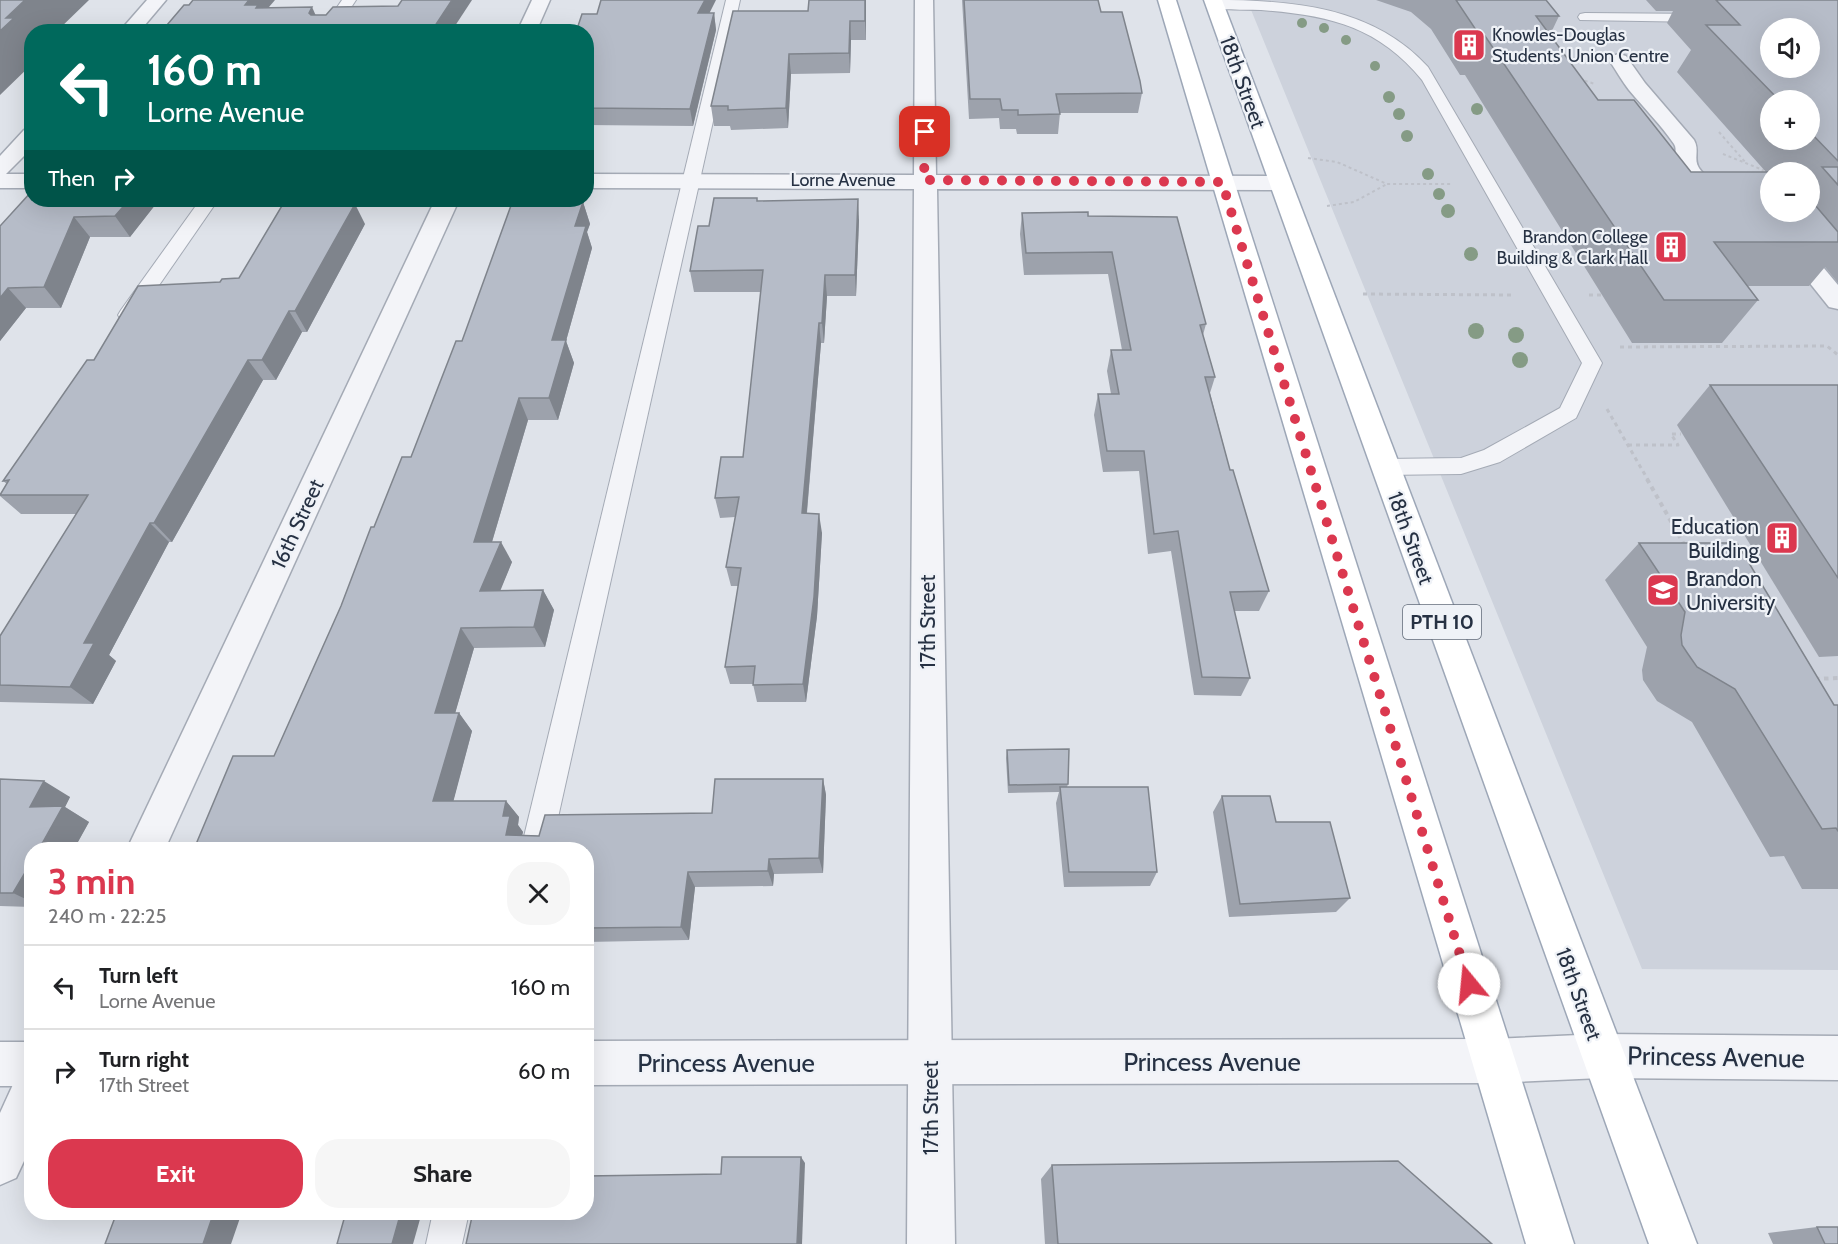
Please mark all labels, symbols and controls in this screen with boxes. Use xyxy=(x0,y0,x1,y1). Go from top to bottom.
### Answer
map controls xyxy=(1760,18,1820,222)
button: sound xyxy=(1760,18,1820,78)
place label: Knowles-Douglas Students' Union Centre xyxy=(1492,24,1669,67)
building icon: Knowles-Douglas Students' Union Centre xyxy=(1451,27,1487,63)
street label: 18th Street xyxy=(1215,32,1271,132)
text: 160 m xyxy=(147,44,262,96)
icon: left xyxy=(48,48,126,126)
button: + xyxy=(1760,90,1820,150)
text: Lorne Avenue xyxy=(147,96,304,129)
pin xyxy=(899,106,950,157)
icon: arrive xyxy=(908,115,941,148)
icon: right xyxy=(107,162,140,195)
button: − xyxy=(1760,162,1820,222)
text: Then xyxy=(48,165,95,192)
street label: Lorne Avenue xyxy=(791,169,895,191)
place label: Brandon College Building & Clark Hall xyxy=(1497,226,1649,269)
building icon: Brandon College Building & Clark Hall xyxy=(1653,229,1689,265)
street label: 16th Street xyxy=(265,475,329,573)
street label: 18th Street xyxy=(1383,488,1439,588)
place label: Education Building xyxy=(1671,514,1760,563)
building icon: Education Building xyxy=(1764,520,1800,556)
place label: Brandon University xyxy=(1686,566,1776,615)
school or university icon: Brandon University xyxy=(1645,572,1681,608)
street label: 17th Street xyxy=(915,575,940,669)
road number: PTH 10 xyxy=(1403,605,1481,639)
text: 3 min xyxy=(48,859,135,903)
button: close xyxy=(507,862,570,925)
text: 240 m · 22:25 xyxy=(48,904,166,928)
street label: 18th Street xyxy=(1551,944,1607,1044)
position arrow xyxy=(1437,952,1501,1016)
text: Turn left xyxy=(99,962,178,989)
icon: left xyxy=(48,971,81,1004)
text: 160 m xyxy=(511,974,570,1001)
text: Lorne Avenue xyxy=(99,989,215,1013)
street label: Princess Avenue xyxy=(1627,1039,1805,1075)
text: Turn right xyxy=(99,1046,189,1073)
street label: Princess Avenue xyxy=(1123,1046,1301,1078)
street label: Princess Avenue xyxy=(637,1047,815,1079)
icon: right xyxy=(48,1055,81,1088)
text: 60 m xyxy=(518,1058,570,1085)
street label: 17th Street xyxy=(918,1061,943,1155)
text: 17th Street xyxy=(99,1073,189,1097)
button: Exit xyxy=(48,1139,303,1208)
button: Share xyxy=(315,1139,570,1208)

